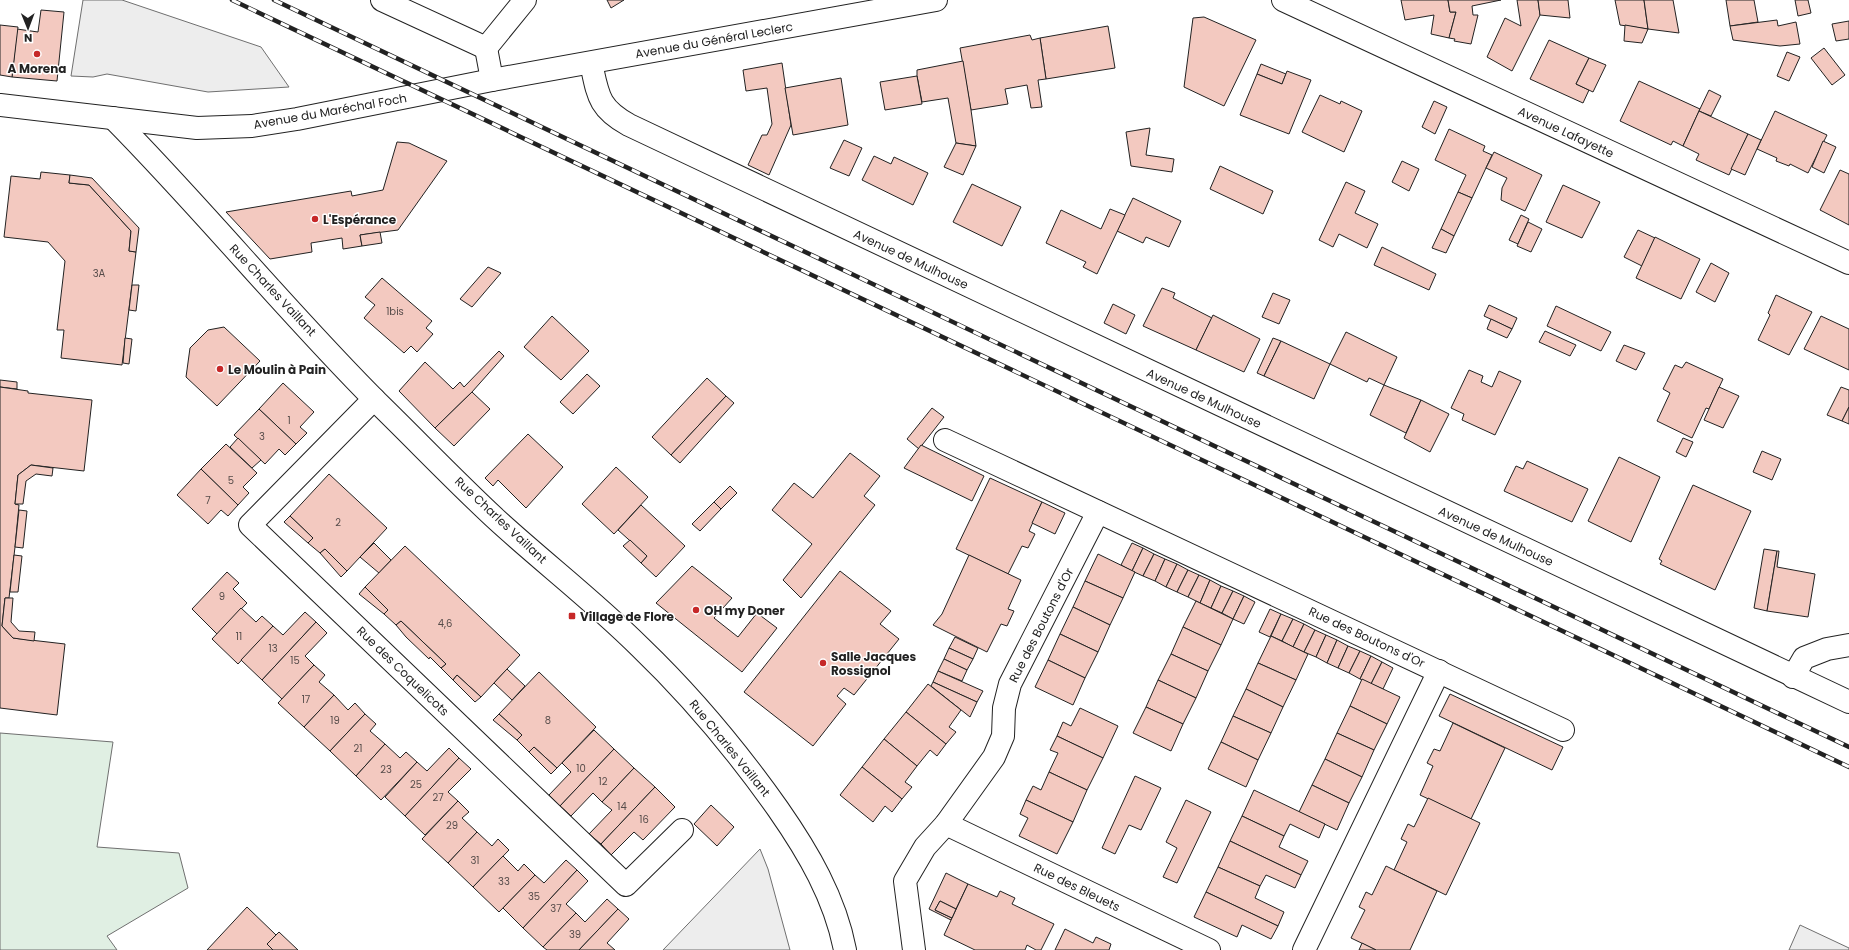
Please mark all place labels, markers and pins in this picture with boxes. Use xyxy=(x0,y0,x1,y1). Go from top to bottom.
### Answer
marker: A Morena xyxy=(32,49,42,59)
place label: A Morena xyxy=(8,60,66,77)
place label: L'Espérance xyxy=(323,211,397,228)
marker: L'Espérance xyxy=(310,214,320,224)
place label: Le Moulin à Pain xyxy=(228,361,326,378)
marker: Le Moulin à Pain xyxy=(215,364,225,374)
place label: OH my Doner xyxy=(704,602,785,619)
marker: OH my Doner xyxy=(691,605,701,615)
place label: Village de Flore xyxy=(580,608,675,625)
marker: Village de Flore xyxy=(567,611,577,621)
place label: Salle Jacques Rossignol xyxy=(831,648,917,679)
marker: Salle Jacques Rossignol xyxy=(818,658,828,668)

